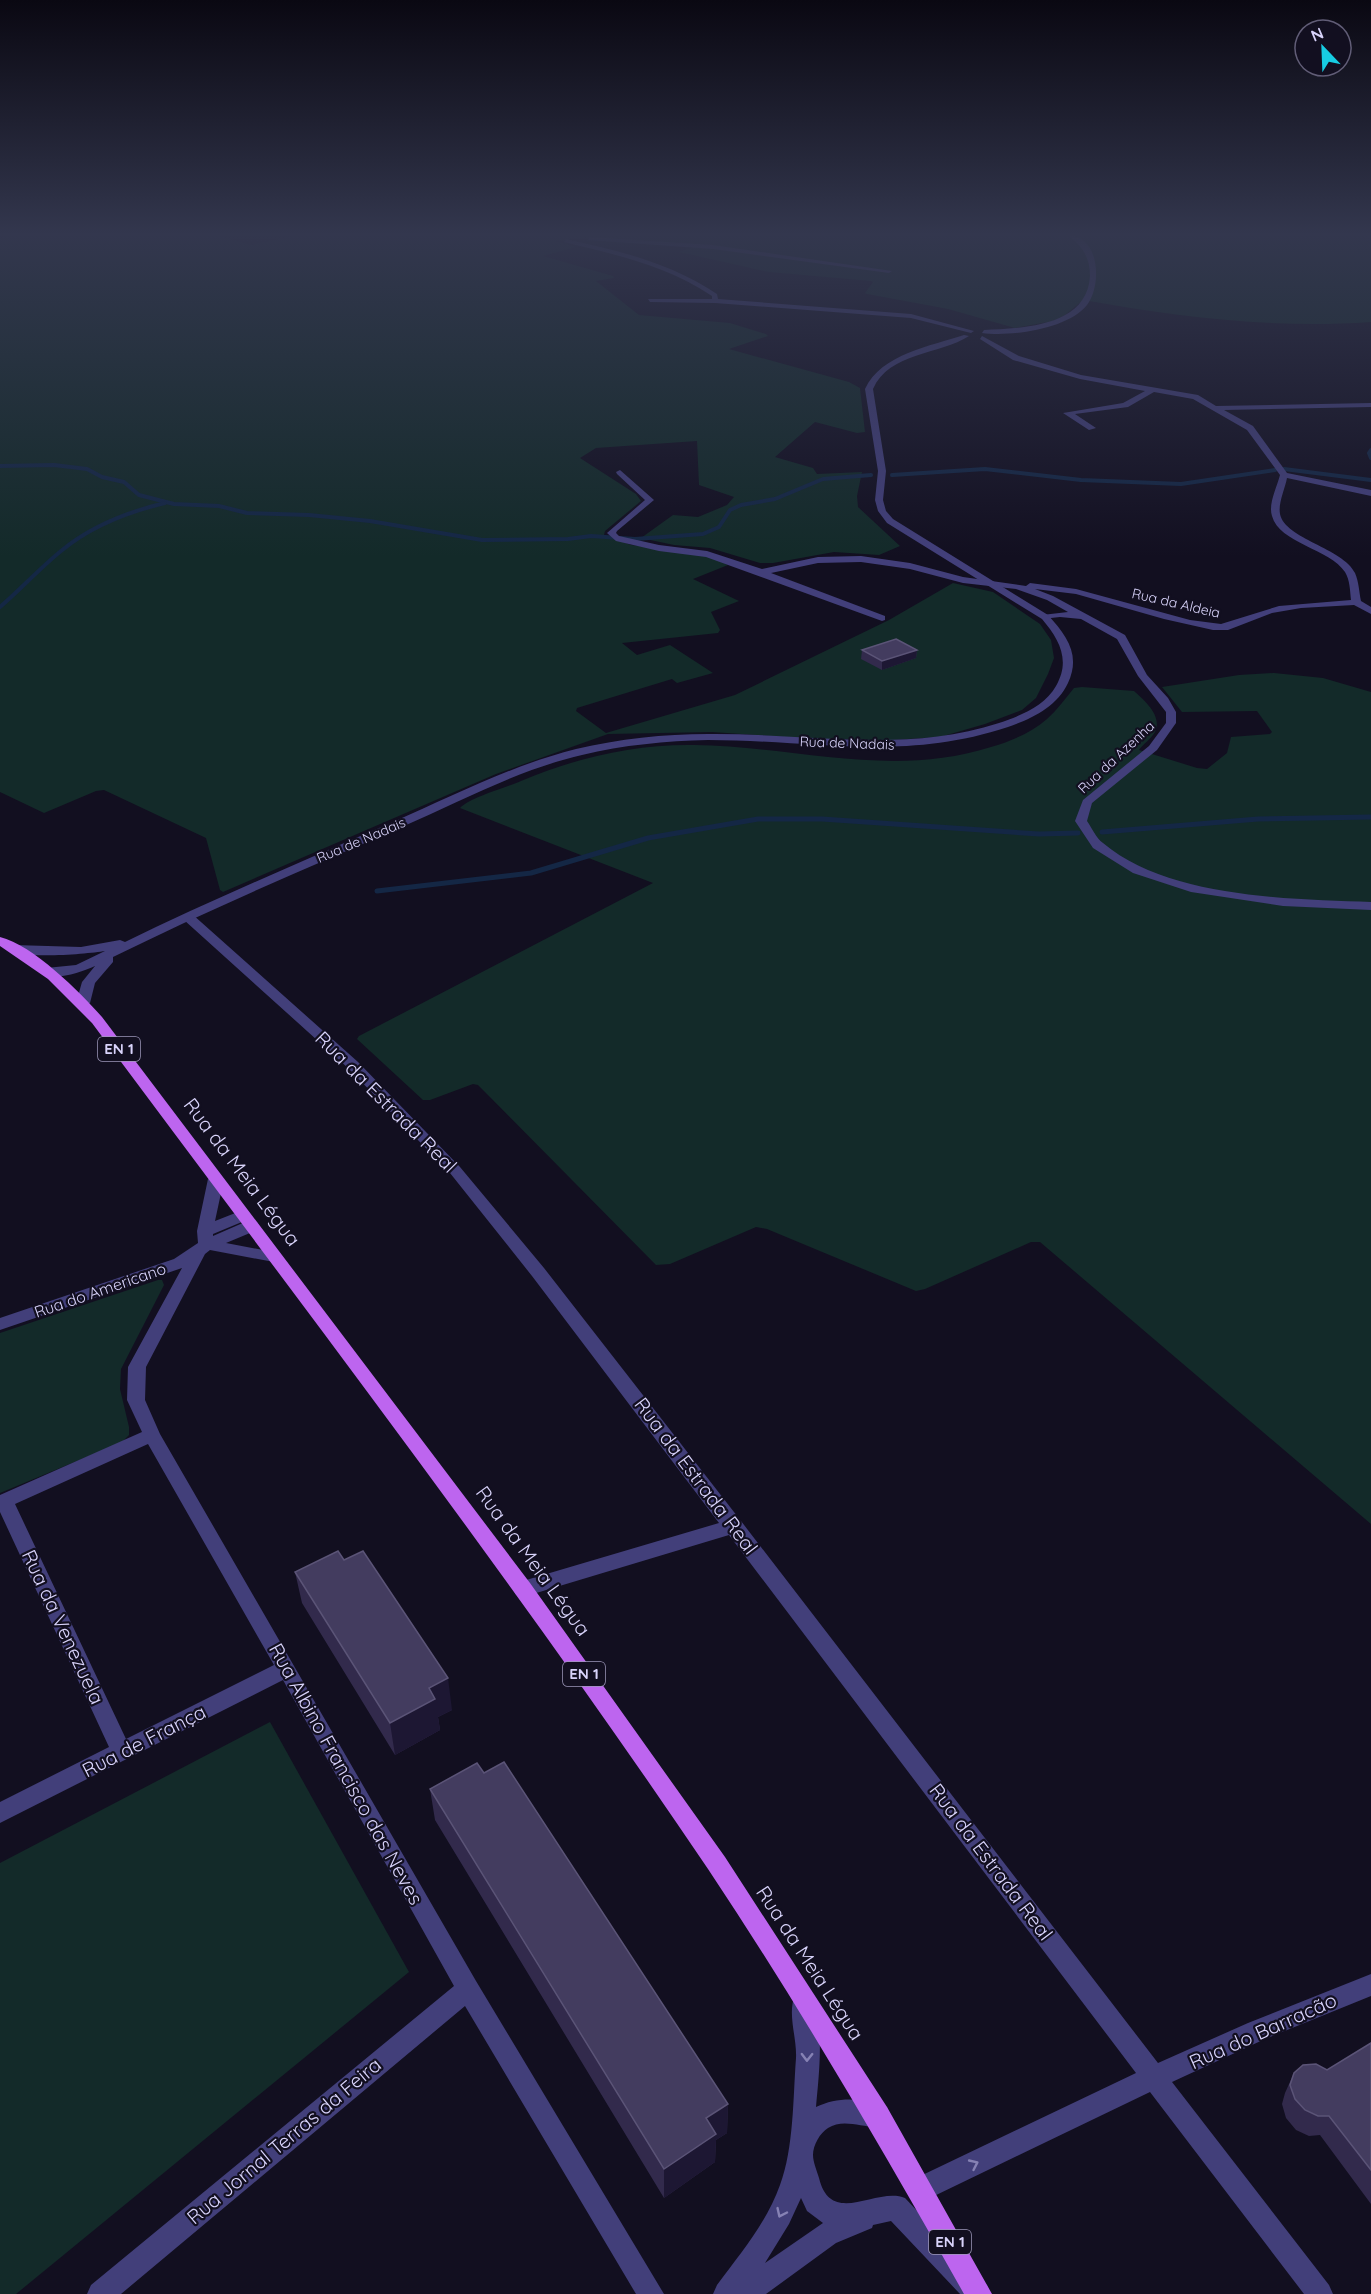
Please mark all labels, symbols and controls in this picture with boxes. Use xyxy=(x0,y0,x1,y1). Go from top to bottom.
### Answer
north arrow xyxy=(1293,18,1353,78)
text: N xyxy=(1308,23,1326,46)
street label: Rua da Aldeia xyxy=(1130,584,1222,622)
street label: Rua da Azenha xyxy=(1074,717,1158,797)
street label: Rua de Nadais xyxy=(799,732,895,754)
street label: Rua de Nadais xyxy=(314,813,408,867)
street label: Rua da Estrada Real xyxy=(310,1026,462,1178)
road number: EN 1 xyxy=(98,1037,140,1061)
street label: Rua da Meia Légua xyxy=(178,1093,306,1251)
street label: Rua do Americano xyxy=(32,1258,168,1322)
street label: Rua da Estrada Real xyxy=(629,1392,764,1559)
street label: Rua da Meia Légua xyxy=(471,1481,596,1641)
street label: Rua da Venezuela xyxy=(17,1545,110,1708)
street label: Rua Albino Francisco das Neves xyxy=(264,1639,429,1909)
road number: EN 1 xyxy=(563,1662,605,1686)
street label: Rua de França xyxy=(78,1699,210,1783)
street label: Rua da Estrada Real xyxy=(924,1778,1059,1945)
street label: Rua da Meia Légua xyxy=(751,1881,870,2045)
street label: Rua do Barracão xyxy=(1185,1987,1340,2074)
street label: Rua Jornal Terras da Feira xyxy=(181,2052,386,2229)
one-way arrow xyxy=(801,2053,813,2062)
one-way arrow xyxy=(968,2160,979,2172)
one-way arrow xyxy=(776,2207,788,2218)
road number: EN 1 xyxy=(929,2230,971,2254)

